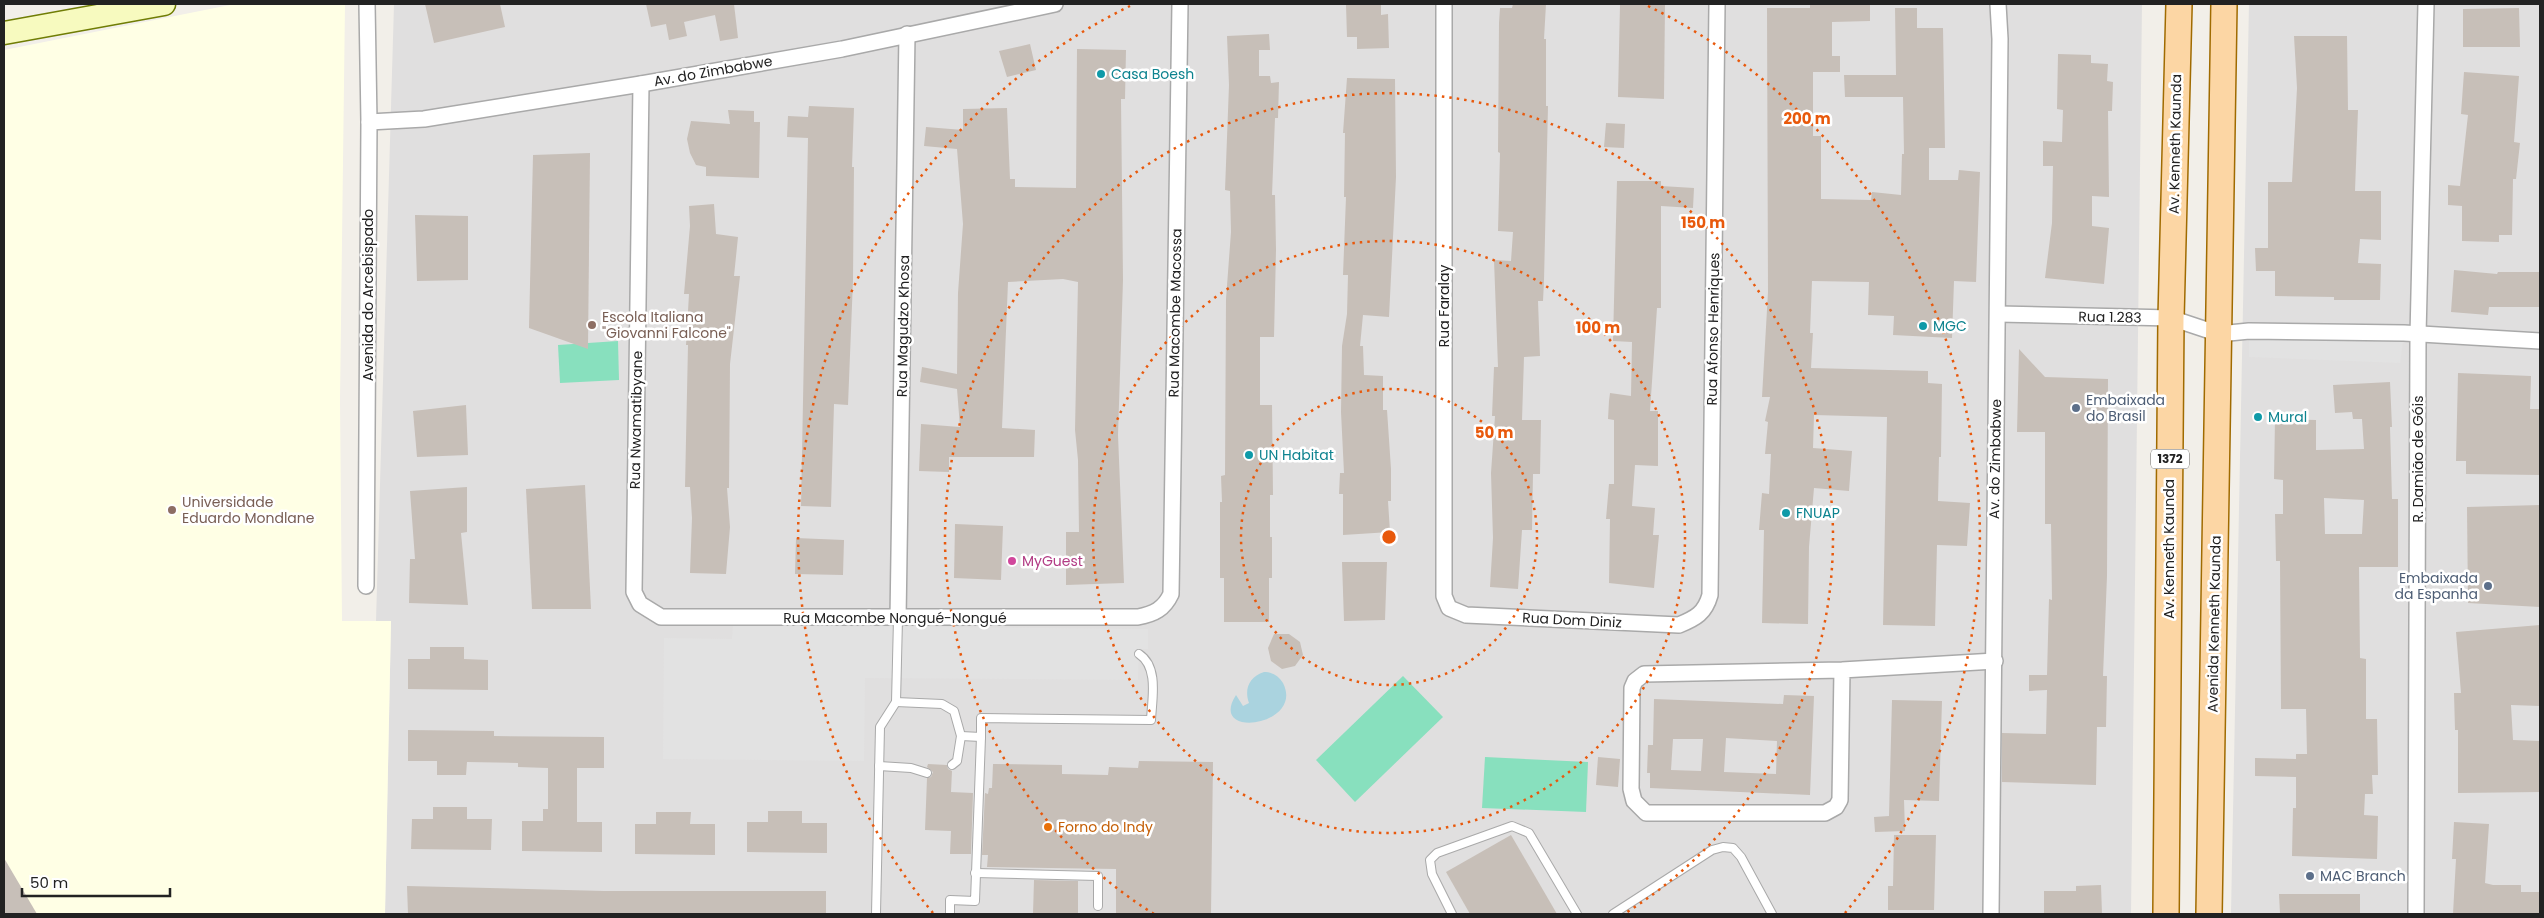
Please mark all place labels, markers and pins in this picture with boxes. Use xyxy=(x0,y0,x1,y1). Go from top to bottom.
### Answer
place label: Casa Boesh xyxy=(1111,64,1194,84)
marker: Casa Boesh xyxy=(1095,68,1107,80)
place label: Escola Italiana "Giovanni Falcone" xyxy=(602,307,731,343)
place label: MGC xyxy=(1933,316,1967,336)
marker: Escola Italiana "Giovanni Falcone" xyxy=(586,319,598,331)
marker: MGC xyxy=(1917,320,1929,332)
place label: Embaixada do Brasil xyxy=(2086,390,2165,426)
marker: Embaixada do Brasil xyxy=(2070,402,2082,414)
place label: Mural xyxy=(2268,407,2307,427)
marker: Mural xyxy=(2252,411,2264,423)
place label: UN Habitat xyxy=(1259,445,1334,465)
marker: UN Habitat xyxy=(1243,449,1255,461)
place label: Universidade Eduardo Mondlane xyxy=(182,492,315,528)
place label: FNUAP xyxy=(1796,503,1840,523)
marker: Universidade Eduardo Mondlane xyxy=(166,504,178,516)
marker: FNUAP xyxy=(1780,507,1792,519)
centre of rings xyxy=(1380,528,1398,546)
place label: MyGuest xyxy=(1022,551,1083,571)
marker: MyGuest xyxy=(1006,555,1018,567)
place label: Embaixada da Espanha xyxy=(2395,568,2478,604)
marker: Embaixada da Espanha xyxy=(2482,580,2494,592)
place label: Forno do Indy xyxy=(1058,817,1153,837)
marker: Forno do Indy xyxy=(1042,821,1054,833)
place label: MAC Branch xyxy=(2320,866,2406,886)
marker: MAC Branch xyxy=(2304,870,2316,882)

